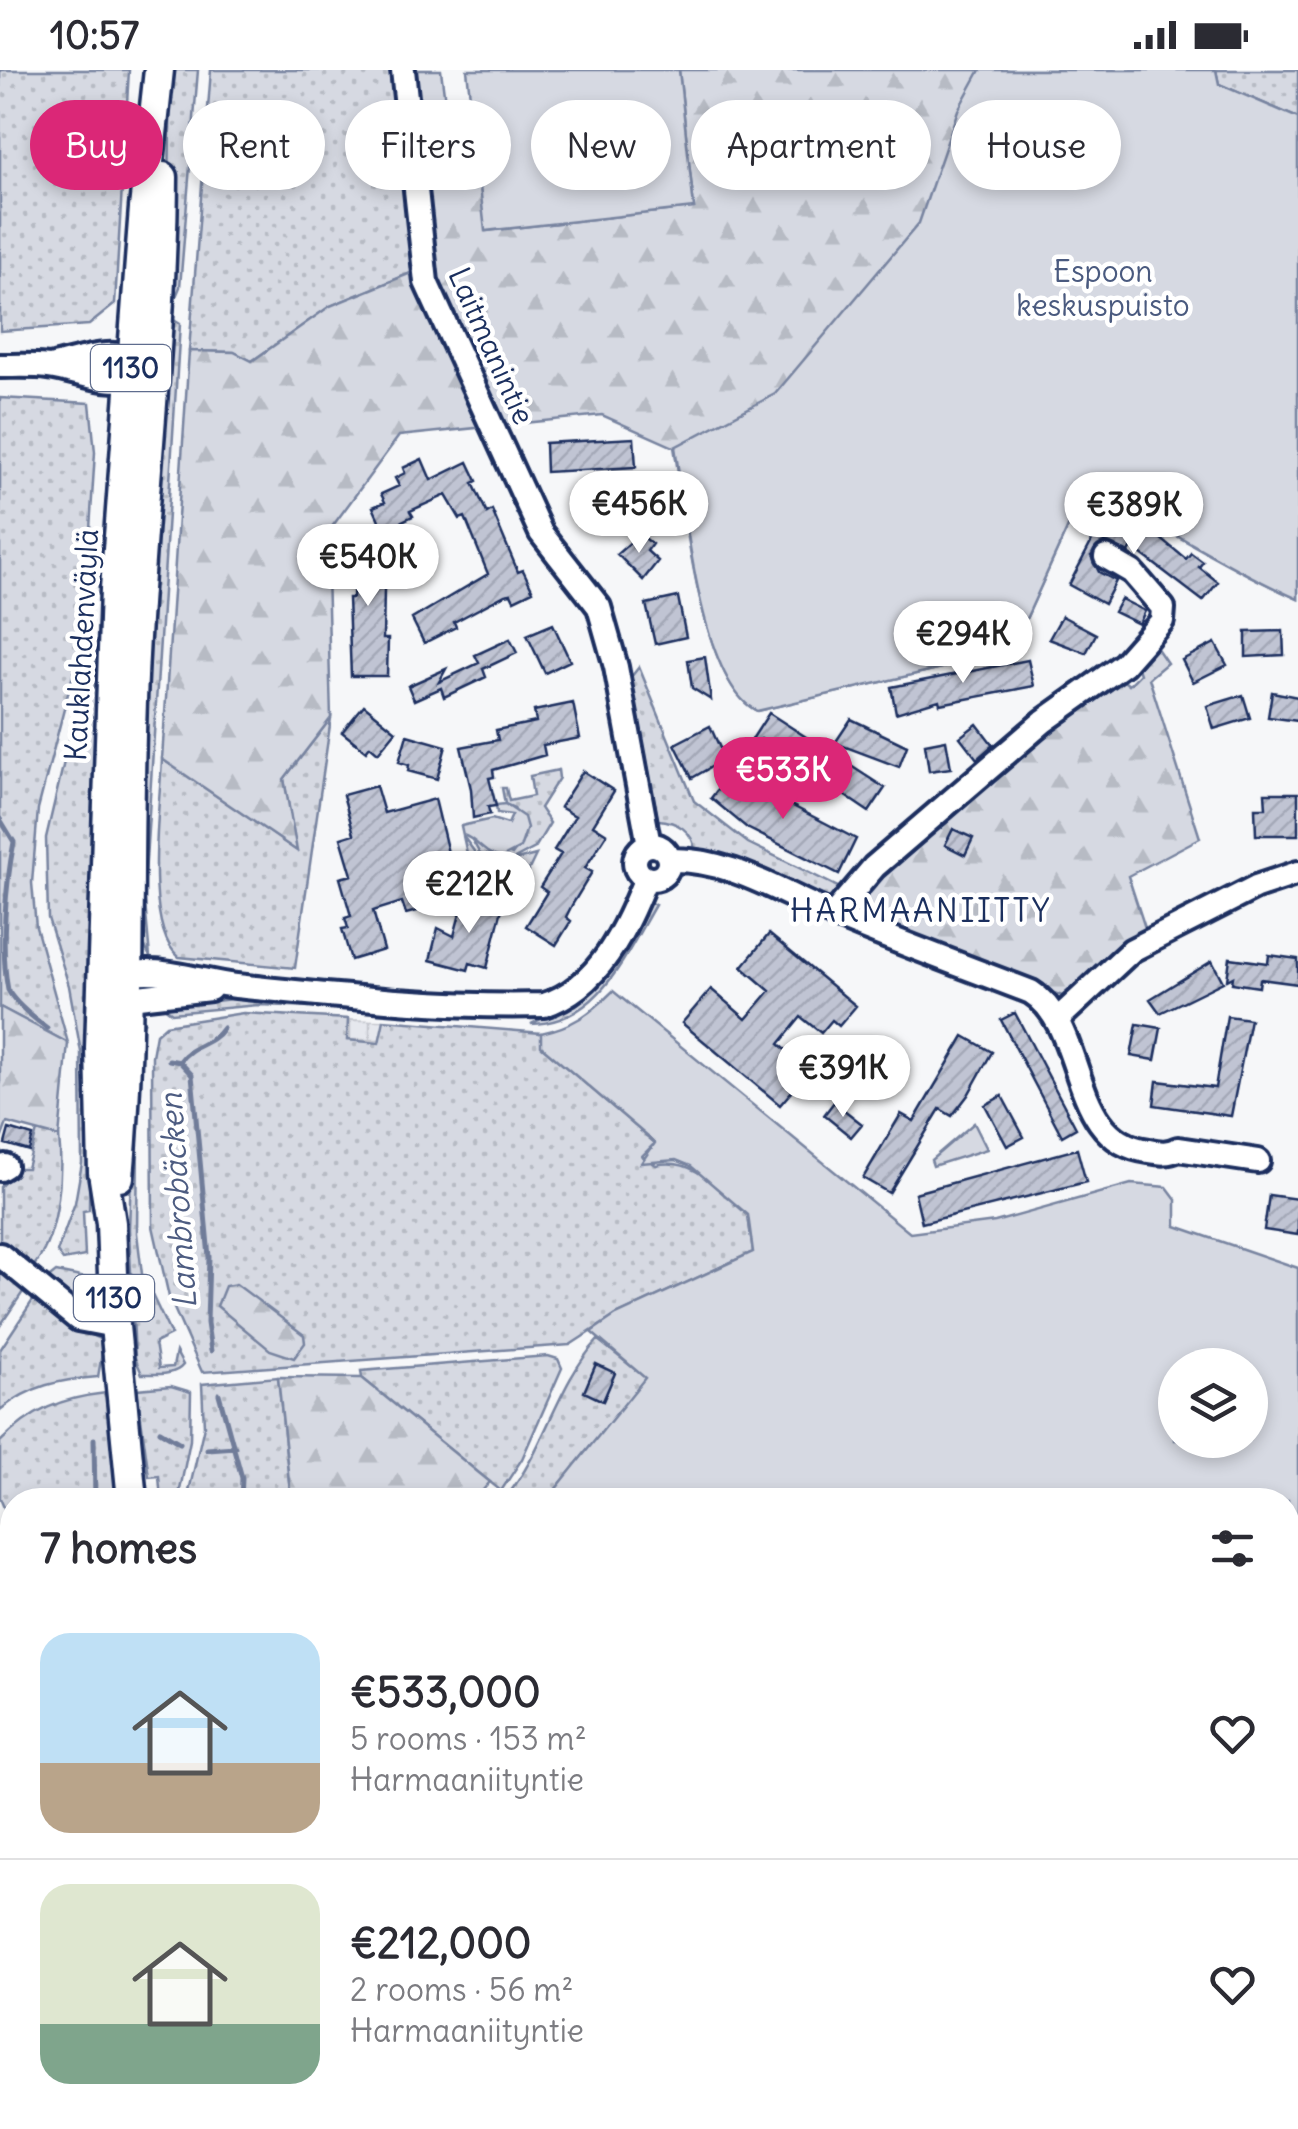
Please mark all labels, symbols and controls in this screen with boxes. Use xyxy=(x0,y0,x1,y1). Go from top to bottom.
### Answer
text: 10:57 xyxy=(50,12,139,59)
chip: Buy xyxy=(30,100,163,190)
chip: Rent xyxy=(183,100,325,190)
chip: Filters xyxy=(345,100,511,190)
chip: New xyxy=(531,100,671,190)
chip: Apartment xyxy=(691,100,931,190)
chip: House xyxy=(951,100,1121,190)
park label: Espoon keskuspuisto xyxy=(1016,252,1190,324)
street label: Laitmanintie xyxy=(440,261,543,430)
road number: 1130 xyxy=(91,345,171,391)
pin: €456K xyxy=(569,471,709,556)
pin: €389K xyxy=(1064,472,1204,557)
text: €456K xyxy=(591,483,687,524)
text: €389K xyxy=(1086,484,1182,525)
pin: €540K xyxy=(298,524,438,609)
street label: Kauklahdenväylä xyxy=(56,528,106,762)
text: €540K xyxy=(319,536,417,577)
pin: €294K xyxy=(893,601,1033,686)
text: €294K xyxy=(916,613,1010,654)
pin: €533K xyxy=(713,737,853,822)
text: €533K xyxy=(735,749,831,790)
pin: €212K xyxy=(399,851,539,936)
text: €212K xyxy=(425,863,513,904)
district label: HARMAANIITTY xyxy=(790,890,1052,931)
pin: €391K xyxy=(773,1035,913,1120)
text: €391K xyxy=(798,1047,888,1088)
water label: Lambrobäcken xyxy=(149,1090,205,1310)
road number: 1130 xyxy=(74,1275,154,1321)
map controls xyxy=(1158,1348,1268,1458)
button: layers xyxy=(1158,1348,1268,1458)
icon: filters xyxy=(1205,1521,1260,1576)
text: 7 homes xyxy=(40,1522,197,1574)
text: €533,000 xyxy=(350,1666,541,1718)
icon: home xyxy=(120,1673,240,1793)
icon: heart xyxy=(1205,1706,1260,1761)
text: 5 rooms · 153 m² xyxy=(350,1718,587,1759)
text: Harmaaniityntie xyxy=(350,1759,584,1800)
text: €212,000 xyxy=(350,1917,531,1969)
icon: home xyxy=(120,1924,240,2044)
icon: heart xyxy=(1205,1957,1260,2012)
text: 2 rooms · 56 m² xyxy=(350,1969,573,2010)
text: Harmaaniityntie xyxy=(350,2010,584,2051)

